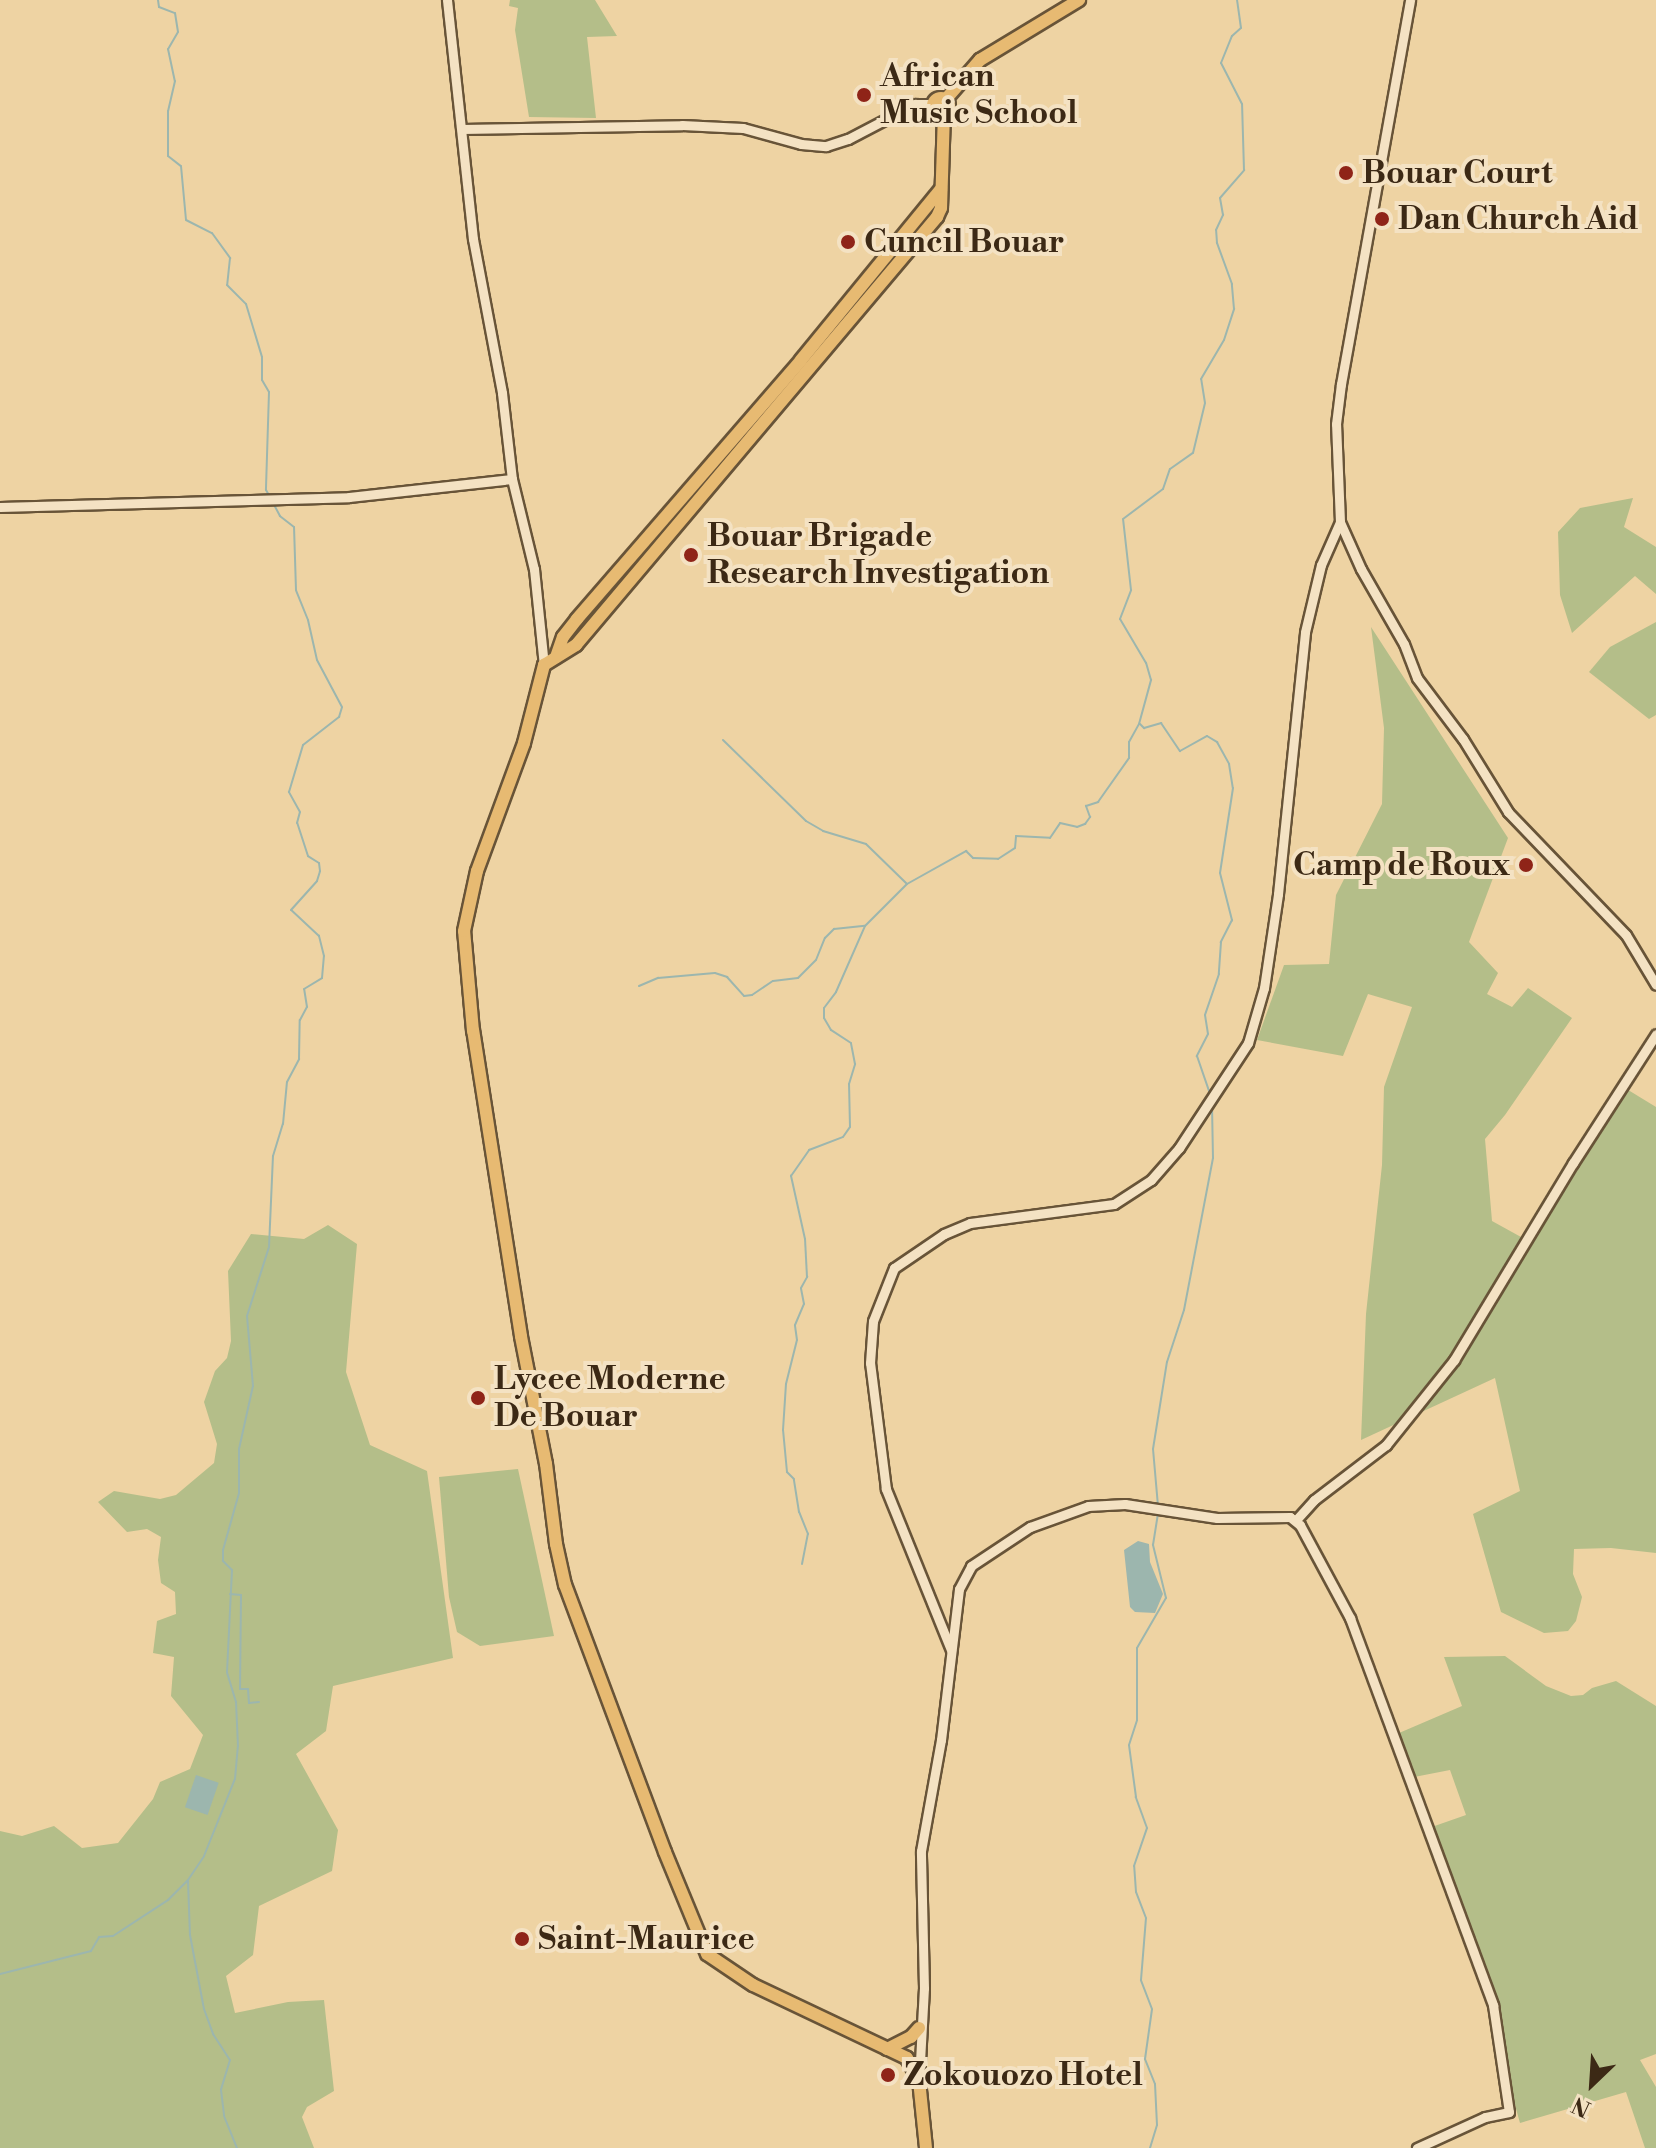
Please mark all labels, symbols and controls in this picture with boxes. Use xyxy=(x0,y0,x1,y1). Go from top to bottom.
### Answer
place label: African Music School xyxy=(880,58,1078,133)
marker: African Music School xyxy=(855,86,873,104)
place label: Bouar Court xyxy=(1362,154,1553,192)
marker: Bouar Court xyxy=(1337,164,1355,182)
place label: Dan Church Aid xyxy=(1398,200,1638,238)
marker: Dan Church Aid xyxy=(1373,210,1391,228)
place label: Cuncil Bouar xyxy=(864,223,1065,261)
marker: Cuncil Bouar xyxy=(839,233,857,251)
place label: Bouar Brigade Research Investigation xyxy=(707,518,1049,593)
marker: Bouar Brigade Research Investigation xyxy=(682,546,700,564)
place label: Camp de Roux xyxy=(1293,846,1510,884)
marker: Camp de Roux xyxy=(1517,856,1535,874)
place label: Lycee Moderne De Bouar xyxy=(494,1361,726,1436)
marker: Lycee Moderne De Bouar xyxy=(469,1389,487,1407)
place label: Saint-Maurice xyxy=(538,1920,755,1958)
marker: Saint-Maurice xyxy=(513,1930,531,1948)
north arrow xyxy=(1552,2044,1632,2124)
place label: Zokouozo Hotel xyxy=(904,2056,1143,2094)
marker: Zokouozo Hotel xyxy=(879,2066,897,2084)
text: N xyxy=(1568,2090,1595,2122)

